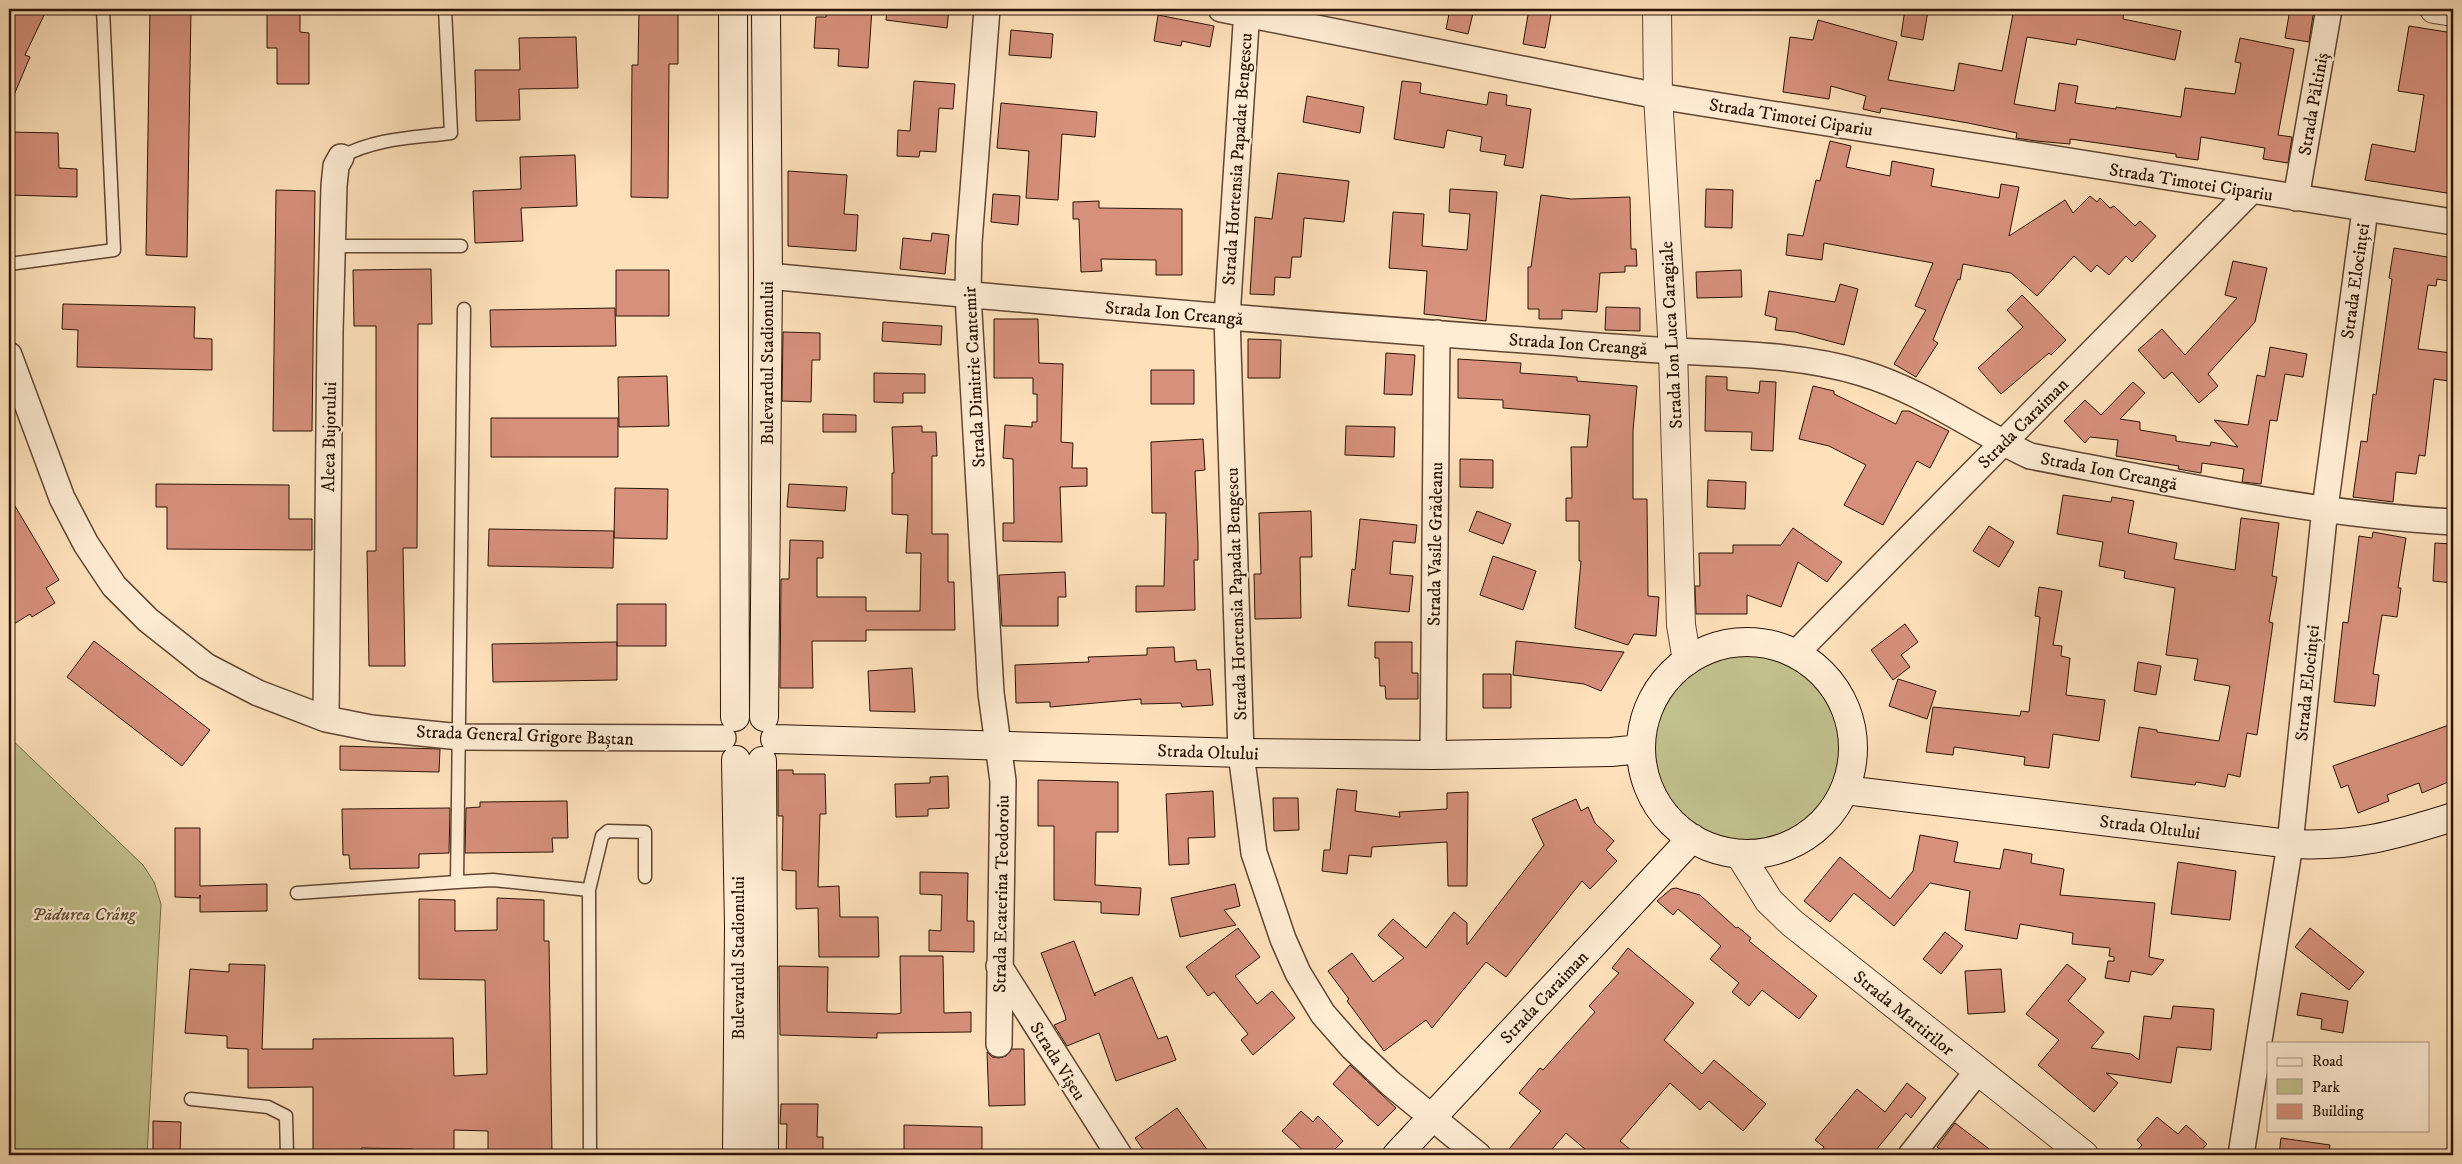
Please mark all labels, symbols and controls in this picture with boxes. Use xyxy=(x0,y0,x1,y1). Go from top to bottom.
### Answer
street label: Strada Hortensia Papadat Bengescu xyxy=(1218,32,1258,286)
street label: Strada Păltiniș xyxy=(2294,51,2334,157)
street label: Strada Timotei Cipariu xyxy=(1707,94,1875,142)
street label: Strada Timotei Cipariu xyxy=(2107,159,2275,207)
street label: Strada Elocinței xyxy=(2337,222,2375,340)
street label: Strada Ion Luca Caragiale xyxy=(1656,241,1688,429)
street label: Bulevardul Stadionului xyxy=(757,281,779,445)
street label: Strada Dimitrie Cantemir xyxy=(959,285,991,468)
street label: Strada Ion Creangă xyxy=(1104,297,1244,331)
street label: Strada Ion Creangă xyxy=(1508,329,1648,361)
street label: Strada Caraiman xyxy=(1974,373,2074,474)
street label: Aleea Bujorului xyxy=(318,382,342,492)
street label: Strada Ion Creangă xyxy=(2039,448,2179,496)
street label: Strada Vasile Grădeanu xyxy=(1424,461,1448,626)
street label: Strada Hortensia Papadat Bengescu xyxy=(1222,467,1252,721)
street label: Strada Elocinței xyxy=(2291,624,2325,742)
street label: Strada General Grigore Baștan xyxy=(416,721,635,751)
street label: Strada Oltului xyxy=(1157,740,1259,766)
street label: Strada Ecaterina Teodoroiu xyxy=(989,795,1015,993)
street label: Strada Oltului xyxy=(2098,811,2201,845)
street label: Bulevardul Stadionului xyxy=(728,876,750,1040)
park label: Pădurea Crâng xyxy=(32,904,138,926)
street label: Strada Caraiman xyxy=(1496,946,1594,1049)
street label: Strada Martirilor xyxy=(1849,966,1958,1061)
street label: Strada Vișeu xyxy=(1024,1018,1090,1105)
legend xyxy=(2267,1042,2430,1132)
text: Road xyxy=(2312,1052,2344,1071)
text: Park xyxy=(2312,1078,2341,1097)
text: Building xyxy=(2312,1102,2364,1121)

